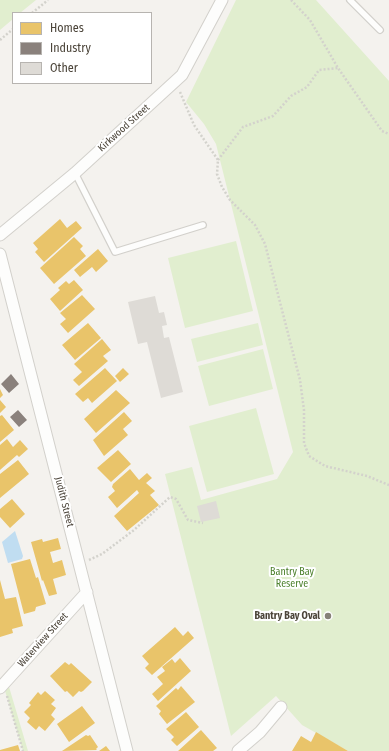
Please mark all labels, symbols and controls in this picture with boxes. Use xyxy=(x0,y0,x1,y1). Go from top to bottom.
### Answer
legend xyxy=(12,12,152,84)
text: Homes xyxy=(50,21,84,35)
text: Industry xyxy=(50,41,91,55)
text: Other xyxy=(50,61,78,75)
street label: Kirkwood Street xyxy=(96,102,152,154)
street label: Judith Street xyxy=(52,476,76,528)
park label: Bantry Bay Reserve xyxy=(270,566,314,590)
street label: Waterview Street xyxy=(15,610,71,670)
place label: Bantry Bay Oval xyxy=(255,610,320,622)
marker: Bantry Bay Oval xyxy=(323,611,333,621)

